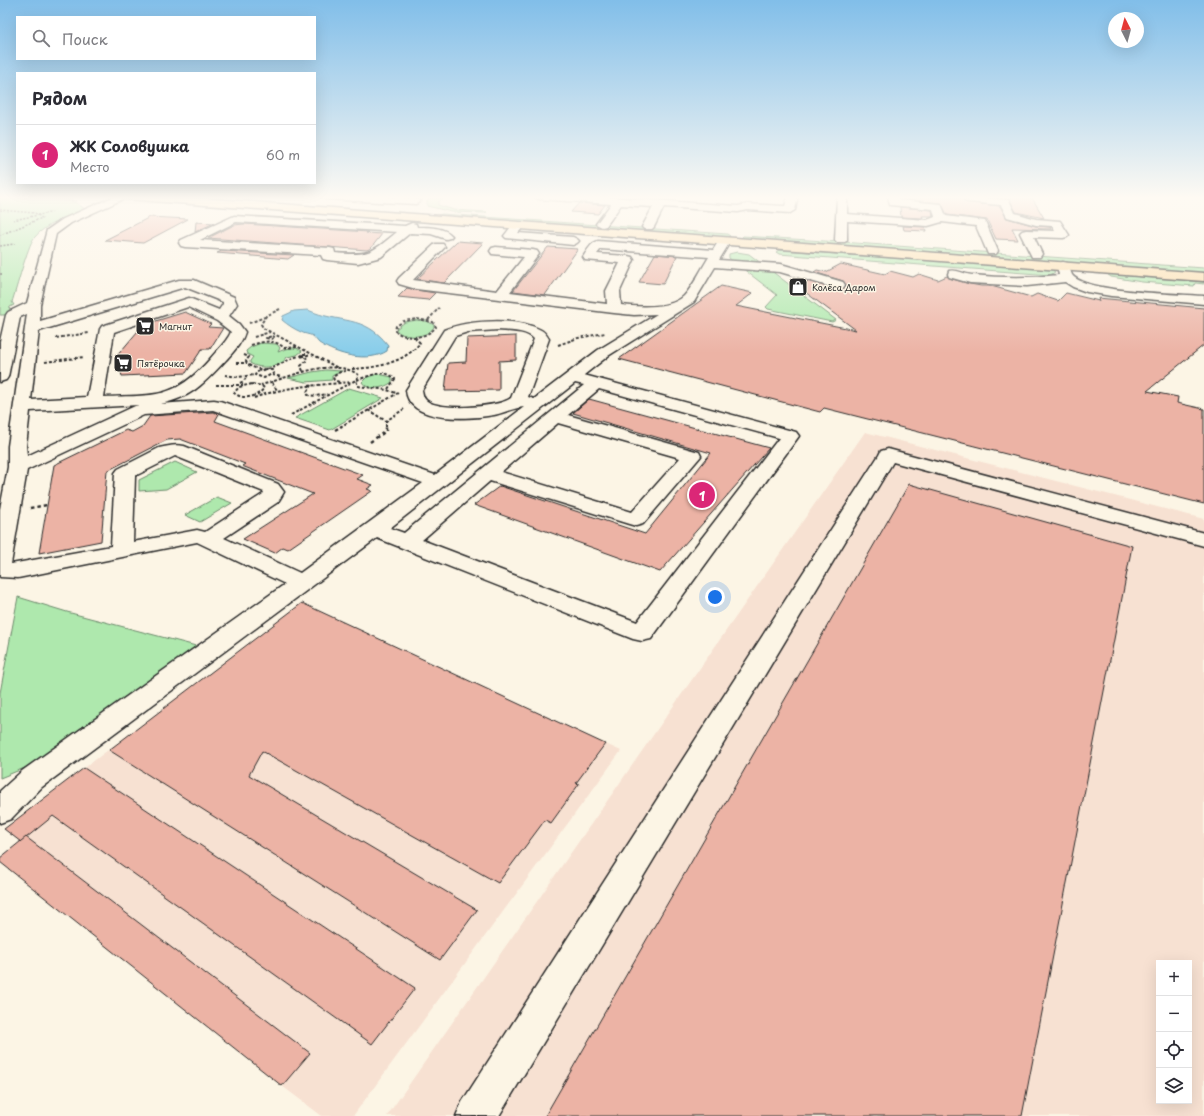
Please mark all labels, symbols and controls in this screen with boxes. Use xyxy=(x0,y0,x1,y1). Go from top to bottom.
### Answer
north arrow xyxy=(1108,12,1144,48)
search box xyxy=(16,16,316,60)
icon: search xyxy=(30,27,52,49)
text: Поиск xyxy=(62,27,108,50)
text: Рядом xyxy=(32,85,87,111)
text: ЖК Соловушка xyxy=(70,134,190,157)
text: 1 xyxy=(42,145,48,164)
text: 60 m xyxy=(266,145,300,164)
text: Место xyxy=(70,157,110,176)
shop icon: Колёса Даром xyxy=(787,276,809,298)
place label: Колёса Даром xyxy=(812,280,876,294)
supermarket icon: Магнит xyxy=(134,315,156,337)
place label: Магнит xyxy=(159,319,192,333)
supermarket icon: Пятёрочка xyxy=(112,352,134,374)
place label: Пятёрочка xyxy=(137,356,185,370)
pin: 1 xyxy=(689,480,715,510)
your location xyxy=(705,587,725,607)
map controls xyxy=(1156,960,1192,1104)
button: + xyxy=(1156,960,1192,996)
button: − xyxy=(1156,996,1192,1032)
button: locate xyxy=(1156,1032,1192,1068)
button: layers xyxy=(1156,1068,1192,1104)

